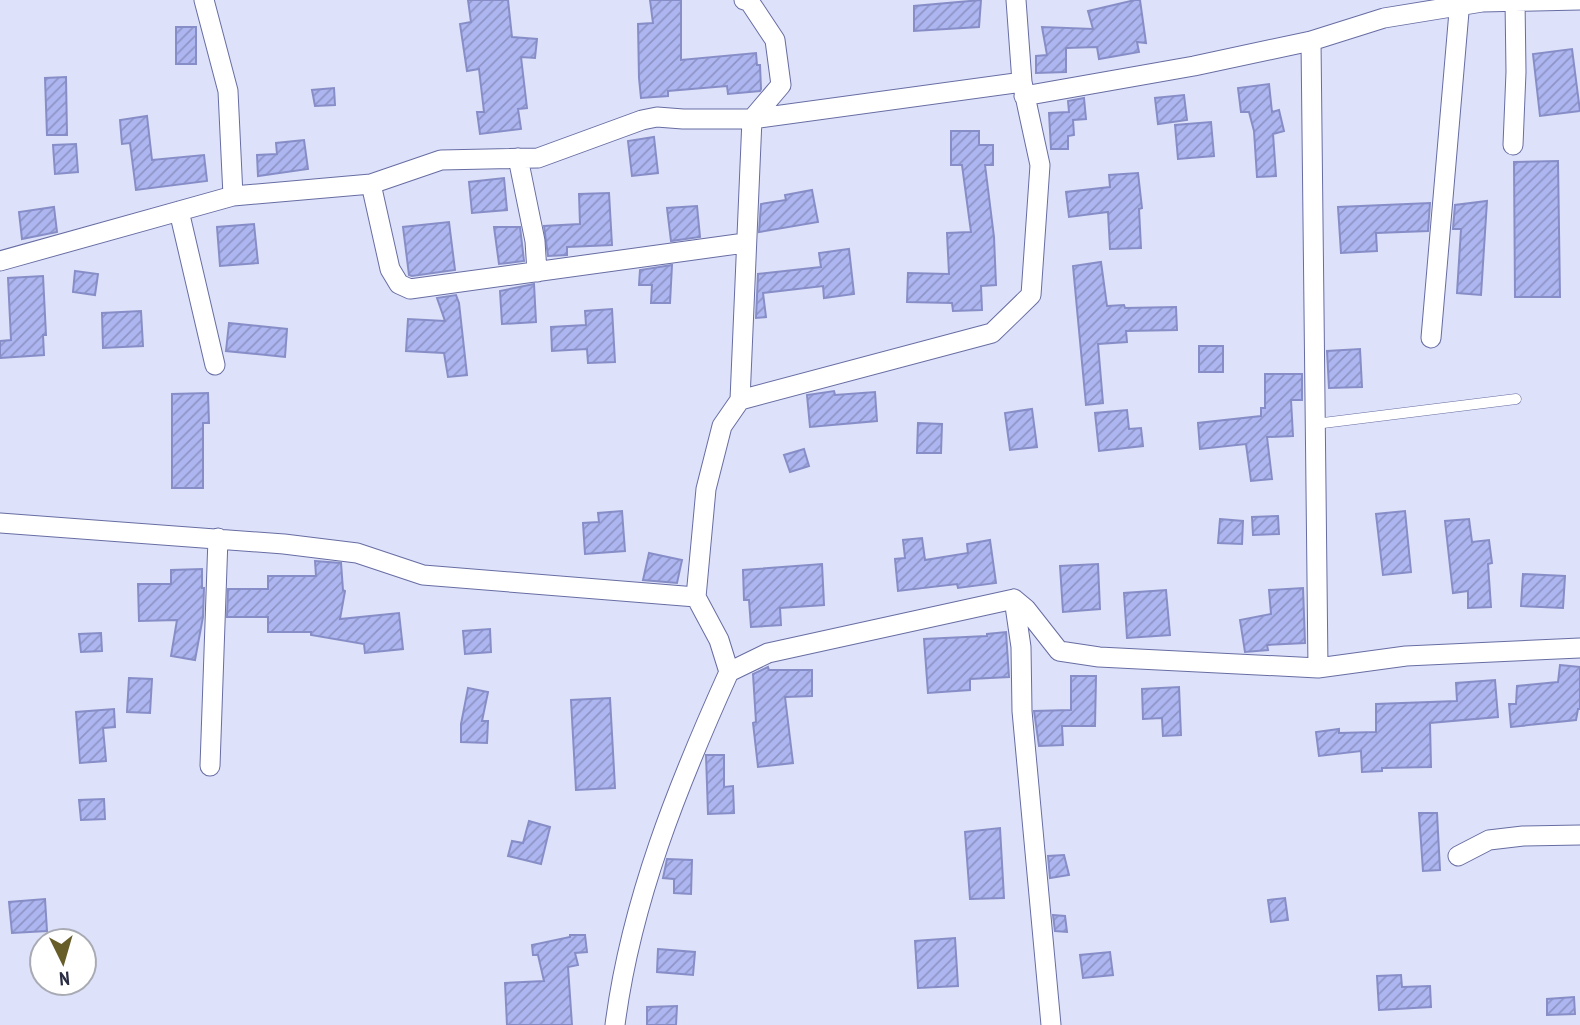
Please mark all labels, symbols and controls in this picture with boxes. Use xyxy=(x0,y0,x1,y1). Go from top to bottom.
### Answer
north arrow xyxy=(28,927,98,997)
text: N xyxy=(58,967,71,991)

